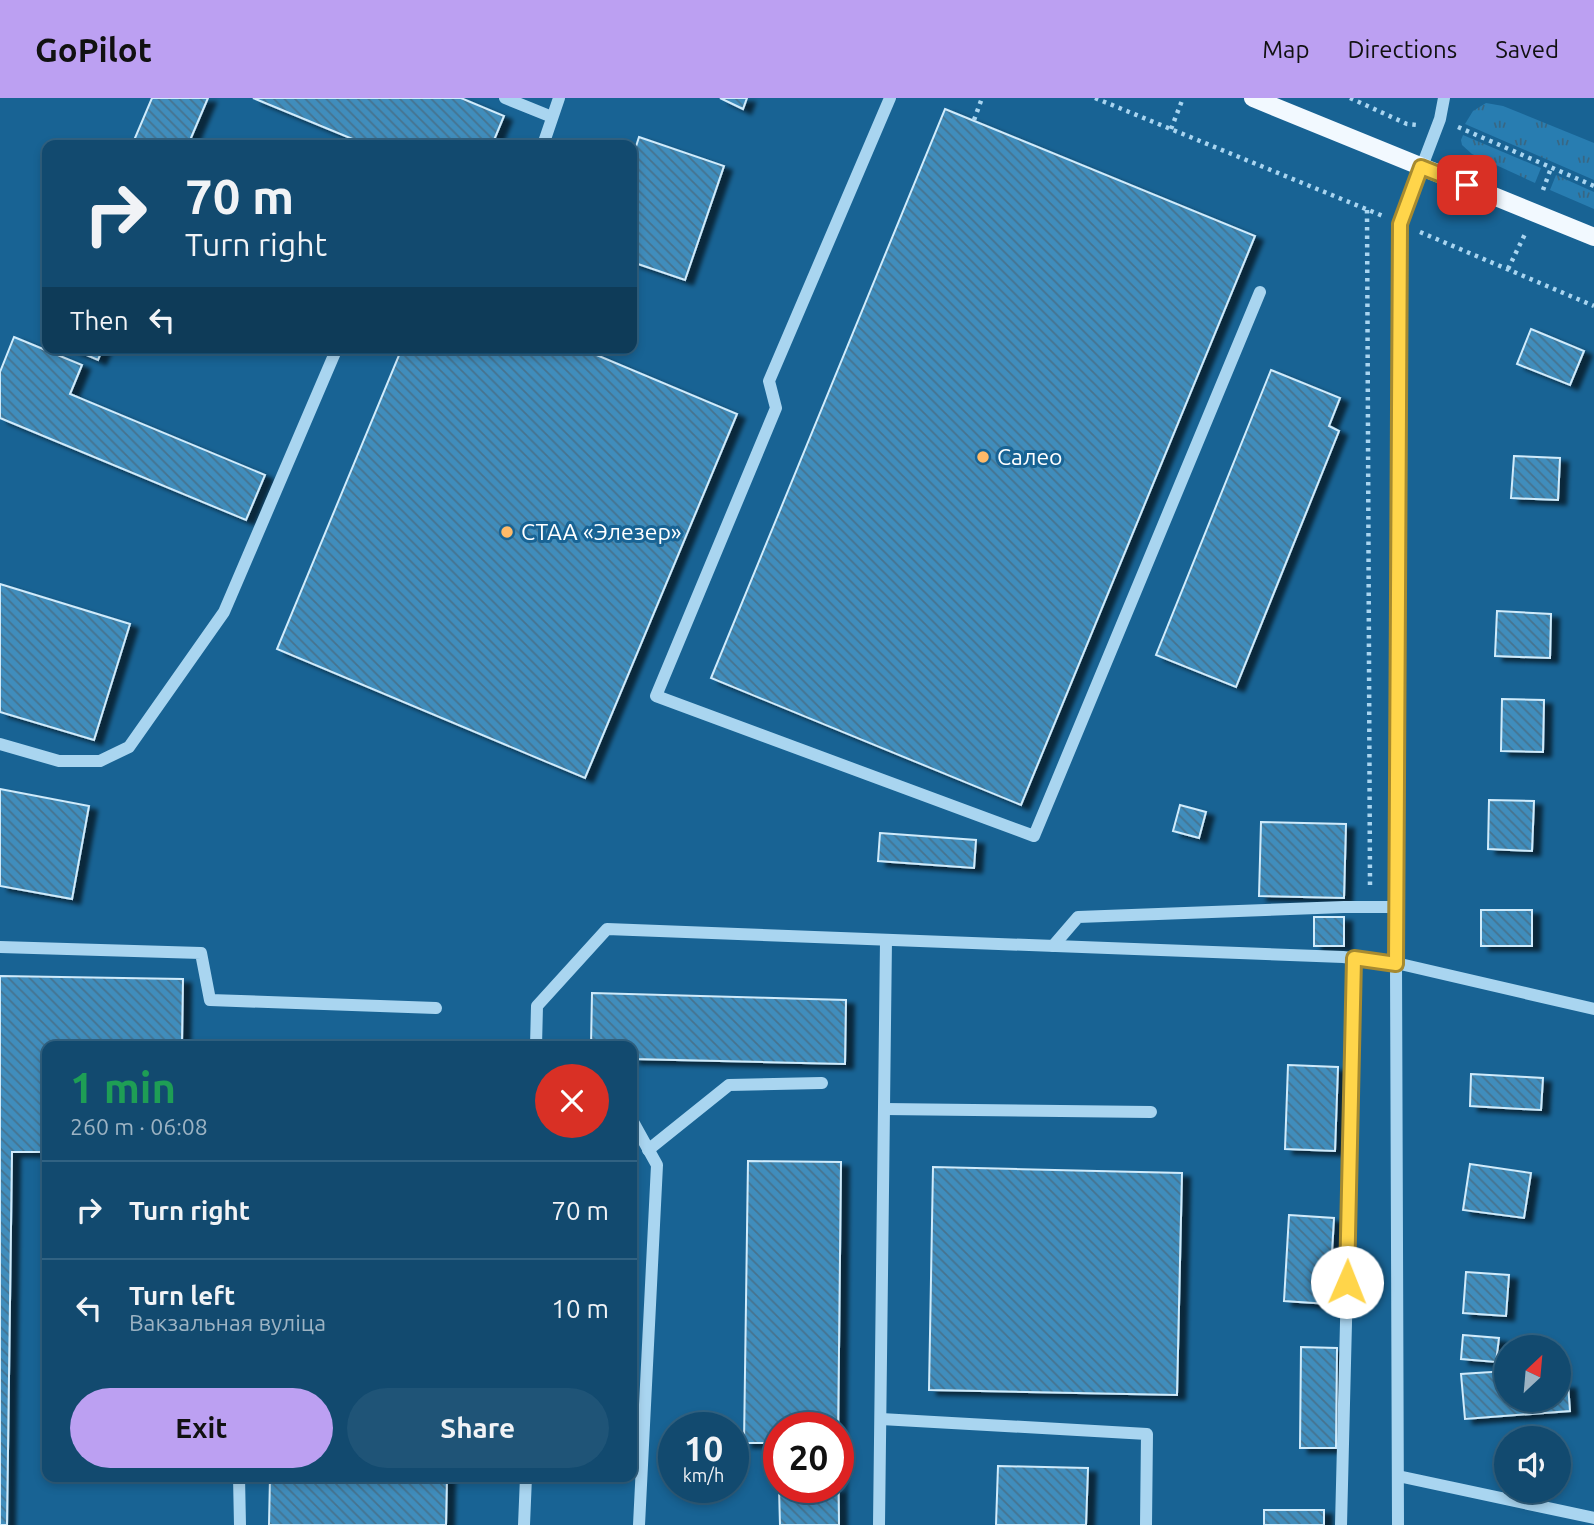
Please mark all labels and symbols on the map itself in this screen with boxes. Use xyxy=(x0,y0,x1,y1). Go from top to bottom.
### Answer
pin xyxy=(1437,155,1497,215)
place label: Салео xyxy=(997,444,1063,469)
marker: Салео xyxy=(975,449,991,465)
place label: СТАА «Элезер» xyxy=(521,519,682,544)
marker: СТАА «Элезер» xyxy=(499,524,515,540)
position arrow xyxy=(1310,1245,1384,1319)
north arrow xyxy=(1494,1335,1572,1412)
speed limit sign: 20 xyxy=(763,1412,854,1503)

